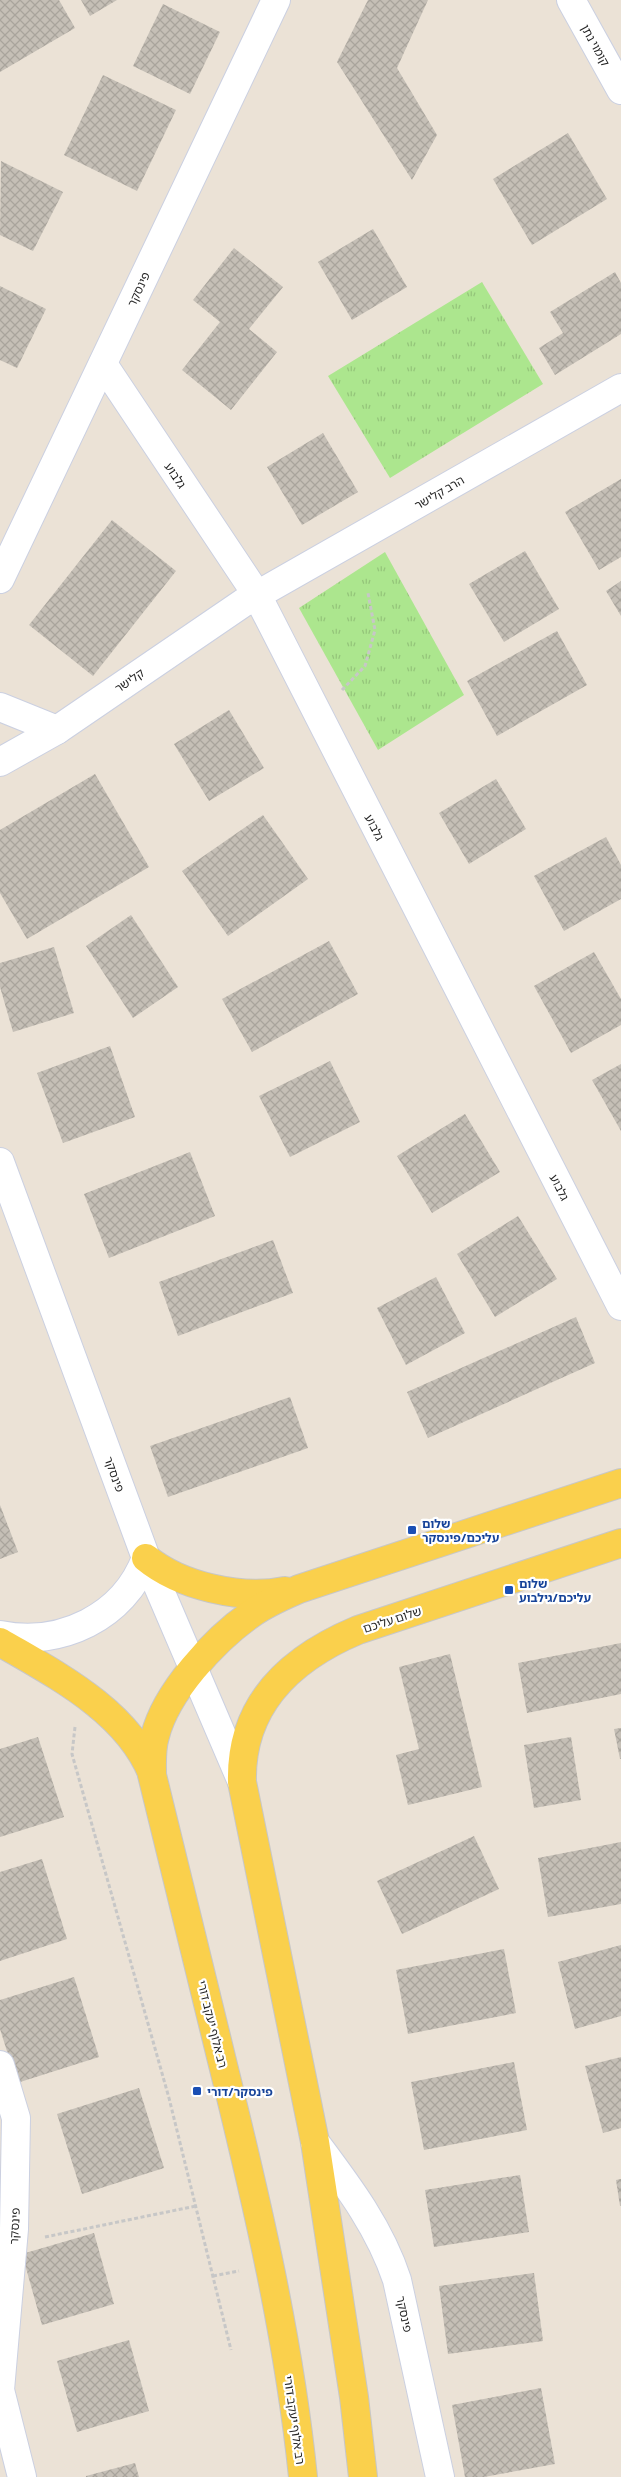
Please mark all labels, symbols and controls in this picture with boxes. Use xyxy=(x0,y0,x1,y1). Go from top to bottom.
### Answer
street label: קומוי נתן xyxy=(579,22,613,69)
street label: פינסקר xyxy=(124,269,152,309)
street label: גלבוע xyxy=(162,460,190,491)
street label: הרב קלישר xyxy=(412,472,466,512)
street label: קלישר xyxy=(112,665,147,695)
street label: גלבוע xyxy=(362,811,388,843)
street label: גלבוע xyxy=(547,1171,573,1203)
street label: פינסקר xyxy=(102,1454,128,1494)
place label: שלום עליכם/פינסקר xyxy=(422,1516,500,1544)
marker: שלום עליכם/פינסקר xyxy=(406,1524,418,1536)
place label: שלום עליכם/גילבוע xyxy=(519,1576,591,1604)
marker: שלום עליכם/גילבוע xyxy=(503,1584,515,1596)
street label: שלום עליכם xyxy=(361,1603,423,1635)
street label: רב אלוף יעקב דורי xyxy=(195,1979,231,2069)
place label: פינסקר/דורי xyxy=(207,2084,273,2098)
marker: פינסקר/דורי xyxy=(191,2085,203,2097)
street label: פינסקר xyxy=(6,2207,22,2245)
street label: פינסקר xyxy=(394,2295,416,2333)
street label: רב אלוף יעקב דורי xyxy=(282,2375,308,2465)

